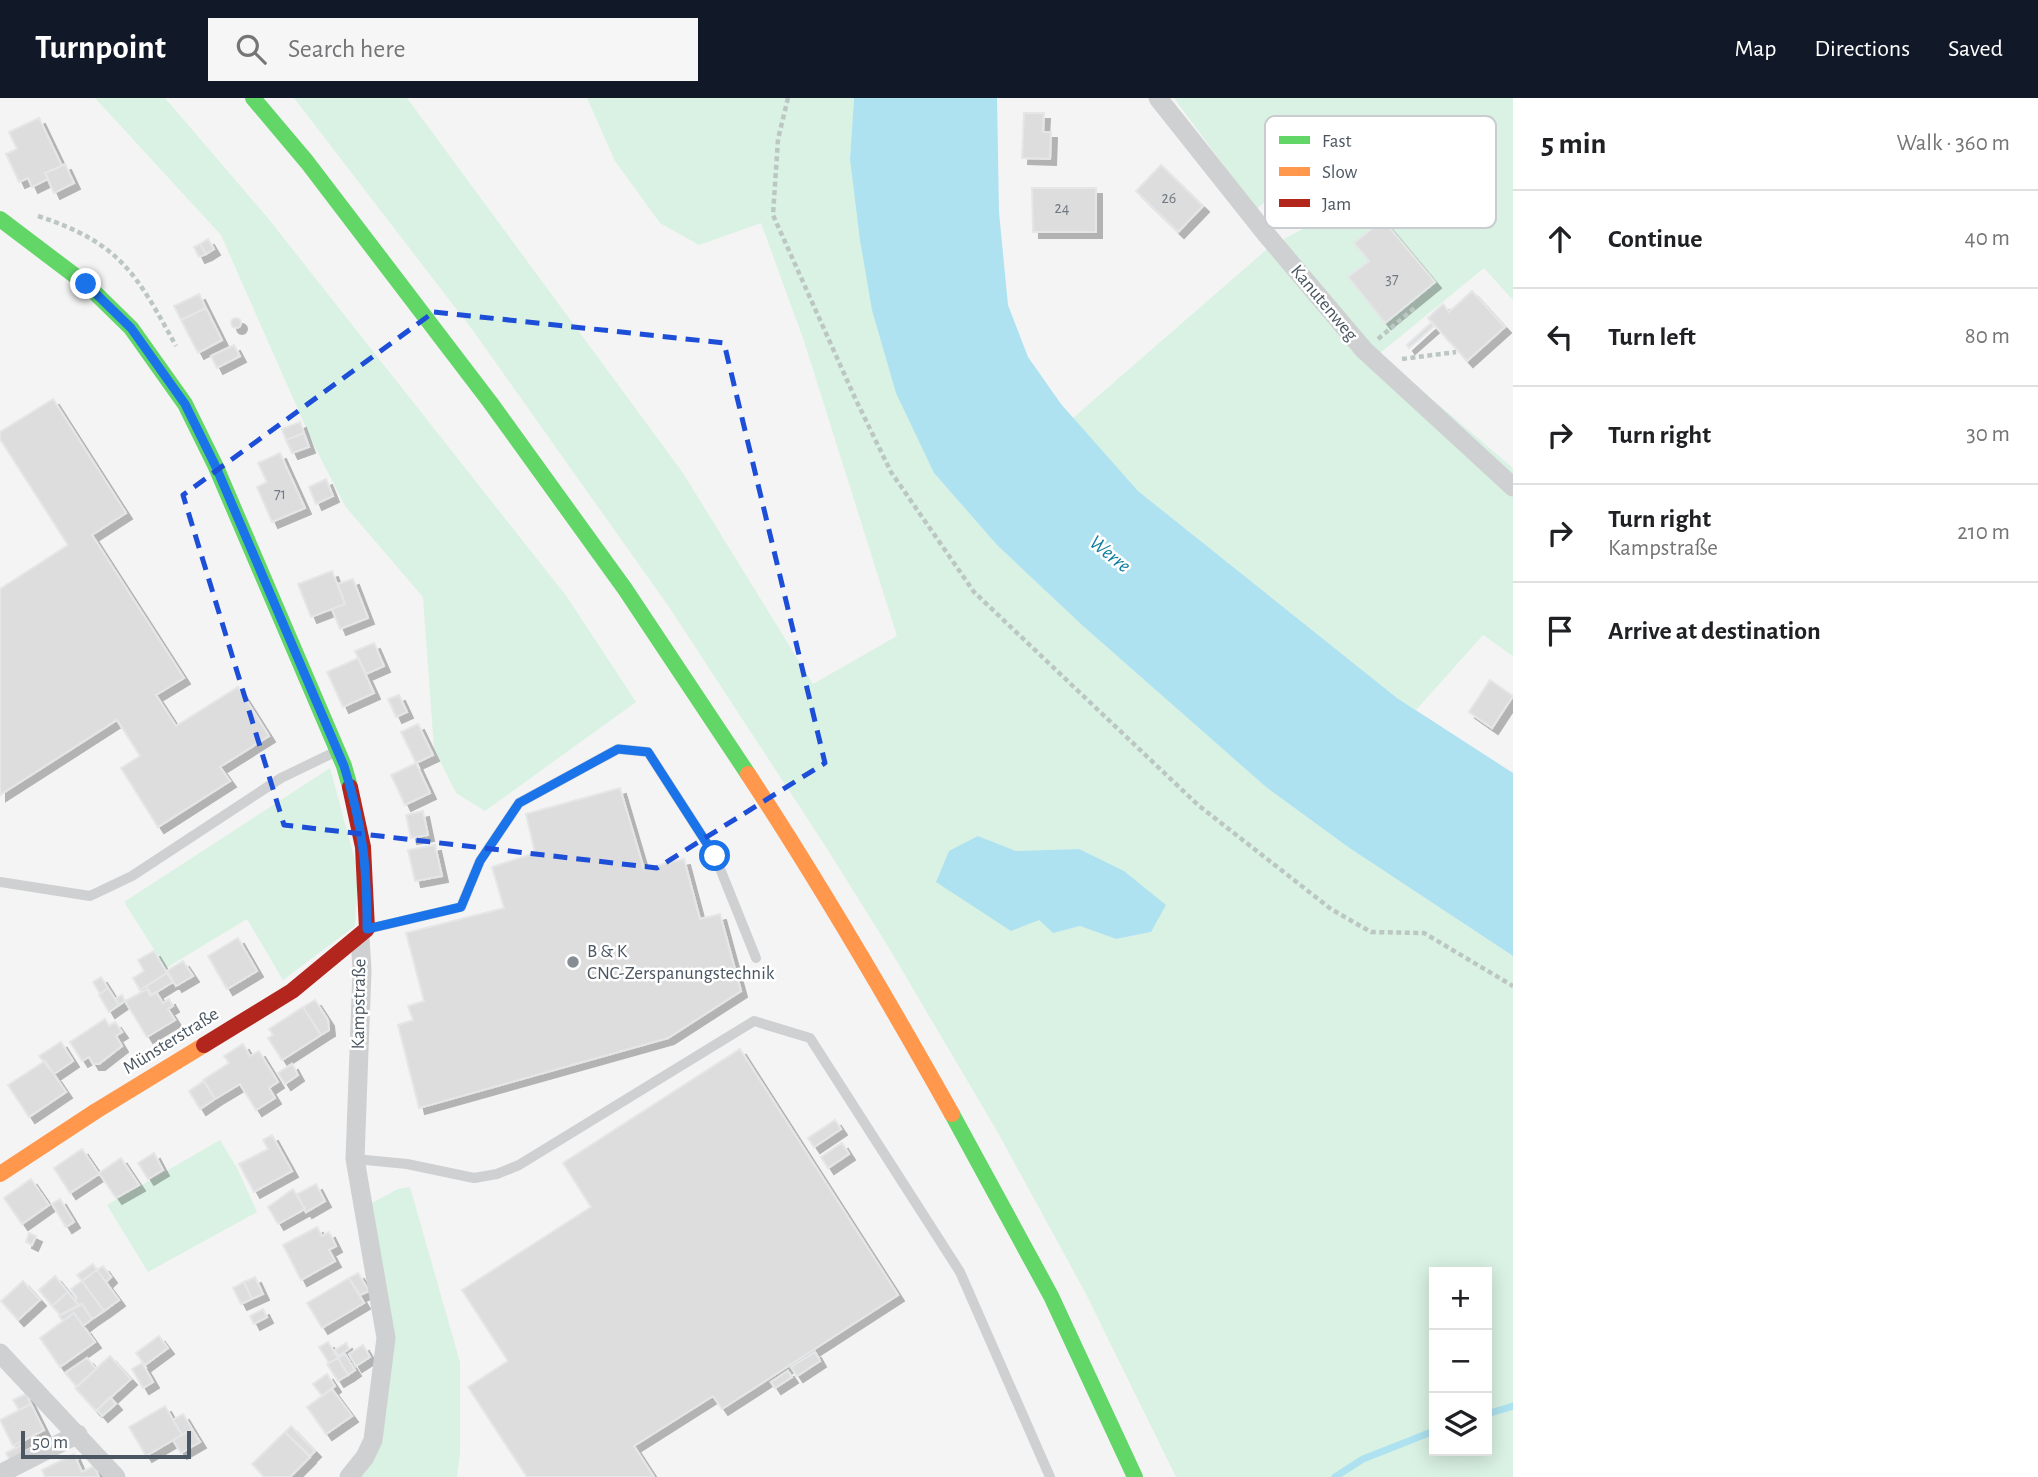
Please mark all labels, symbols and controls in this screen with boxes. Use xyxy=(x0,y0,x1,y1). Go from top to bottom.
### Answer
search box xyxy=(208,18,698,81)
icon: search xyxy=(232,30,270,68)
text: Turnpoint xyxy=(35,32,166,65)
text: Search here xyxy=(288,36,406,62)
text: Map xyxy=(1734,37,1776,61)
text: Directions xyxy=(1814,37,1910,61)
text: Saved xyxy=(1948,37,2003,61)
legend xyxy=(1265,116,1496,228)
text: 5 min xyxy=(1541,129,1606,159)
text: Fast xyxy=(1322,132,1352,151)
text: Walk · 360 m xyxy=(1896,132,2010,155)
text: Slow xyxy=(1322,163,1358,182)
house number: 26 xyxy=(1162,190,1176,206)
text: Jam xyxy=(1322,195,1351,214)
house number: 24 xyxy=(1055,200,1070,216)
icon: ahead xyxy=(1541,220,1579,258)
text: Continue xyxy=(1608,226,1703,252)
text: 40 m xyxy=(1965,227,2010,250)
street label: Kanutenweg xyxy=(1287,261,1362,345)
route end xyxy=(70,268,101,299)
house number: 37 xyxy=(1385,271,1399,287)
icon: left xyxy=(1541,318,1579,356)
text: Turn left xyxy=(1608,324,1696,350)
text: 80 m xyxy=(1965,325,2010,348)
icon: right xyxy=(1541,416,1579,454)
text: Turn right xyxy=(1608,422,1711,448)
text: 30 m xyxy=(1966,423,2010,446)
house number: 71 xyxy=(274,486,286,502)
text: Turn right xyxy=(1608,506,1711,532)
icon: right xyxy=(1541,514,1579,552)
text: 210 m xyxy=(1957,521,2010,544)
water label: Werre xyxy=(1085,531,1135,577)
text: Kampstraße xyxy=(1608,537,1718,560)
icon: arrive xyxy=(1541,612,1579,650)
text: Arrive at destination xyxy=(1608,618,1821,644)
route start xyxy=(699,840,730,871)
place label: B & K CNC-Zerspanungstechnik xyxy=(587,942,775,983)
marker: B & K CNC-Zerspanungstechnik xyxy=(565,954,581,970)
street label: Kampstraße xyxy=(349,958,369,1050)
street label: Münsterstraße xyxy=(120,1004,222,1078)
map controls xyxy=(1429,1267,1492,1456)
button: + xyxy=(1429,1267,1492,1330)
button: − xyxy=(1429,1330,1492,1393)
button: layers xyxy=(1429,1393,1492,1456)
scale bar xyxy=(21,1428,191,1460)
text: 50 m xyxy=(32,1433,68,1452)

